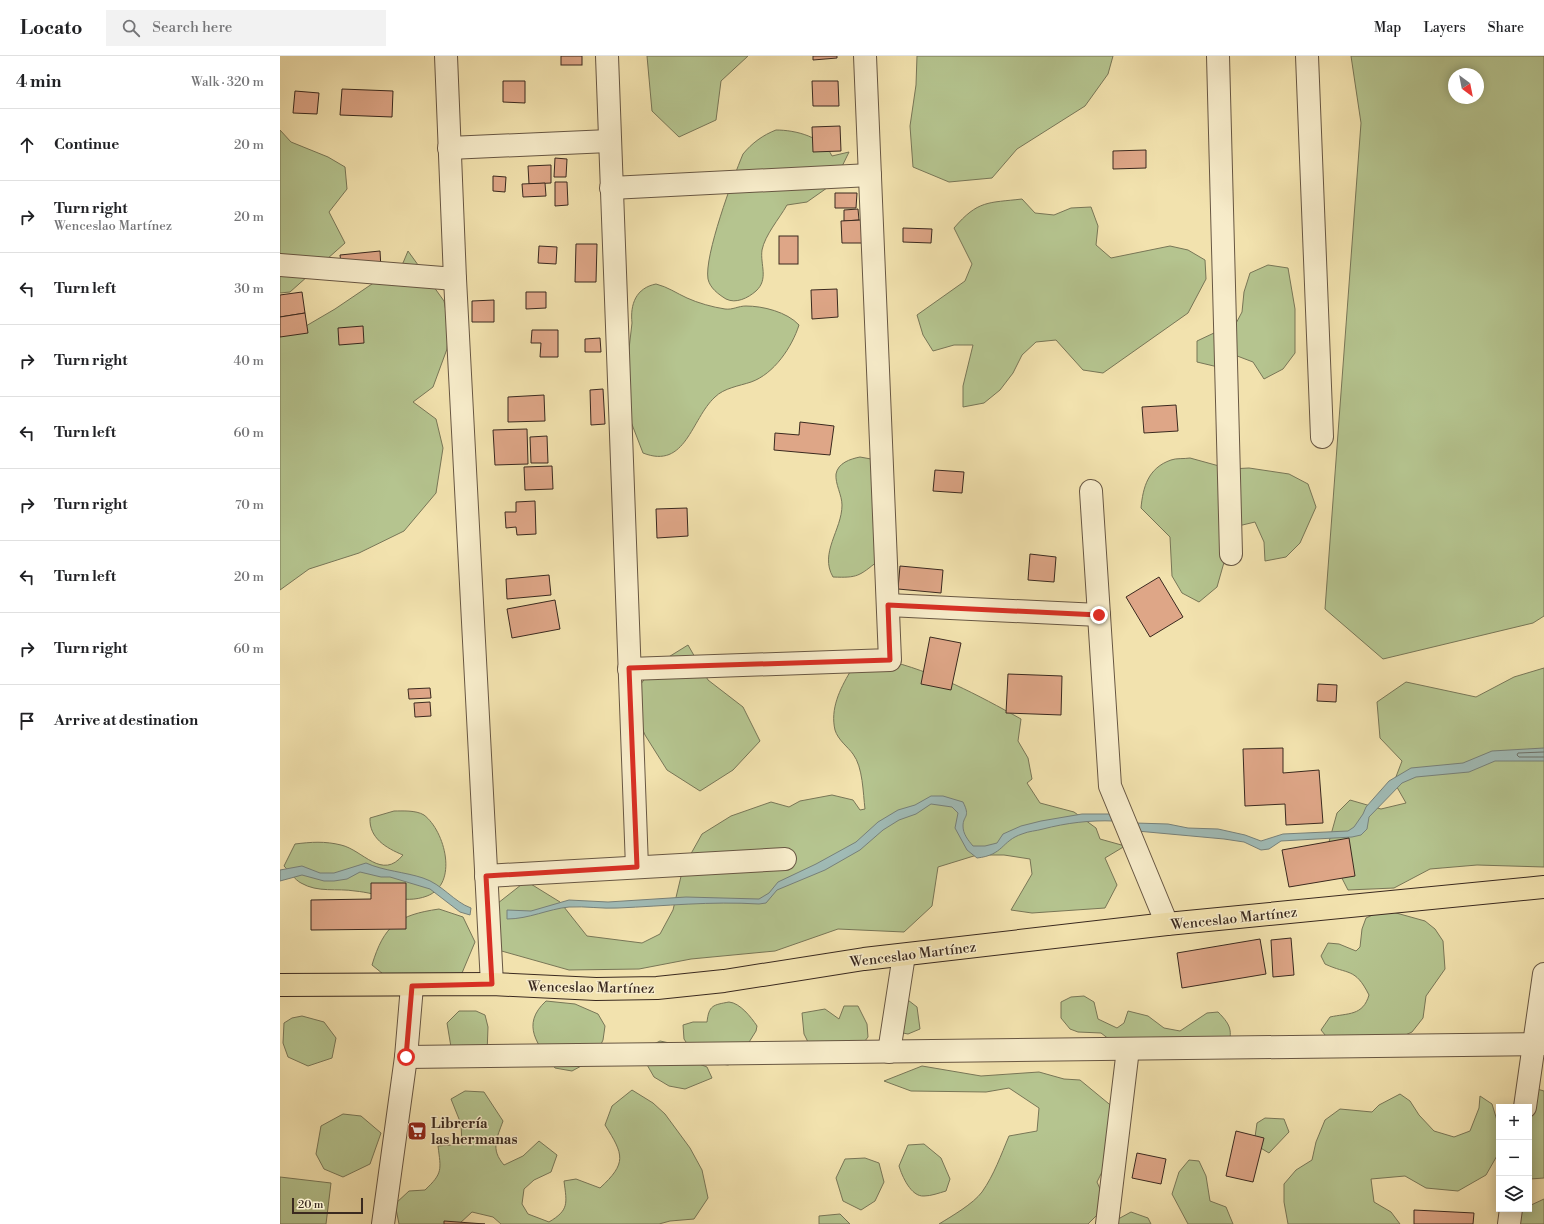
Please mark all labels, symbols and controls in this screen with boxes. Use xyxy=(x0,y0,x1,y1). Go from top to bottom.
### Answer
search box xyxy=(106,10,386,46)
text: Locato xyxy=(20,16,82,40)
icon: search xyxy=(120,17,142,39)
text: Search here xyxy=(152,18,232,37)
text: Map xyxy=(1374,19,1401,37)
text: Layers xyxy=(1423,19,1466,37)
text: Share xyxy=(1488,19,1524,37)
north arrow xyxy=(1448,68,1484,104)
text: 4 min xyxy=(16,71,61,93)
text: Walk · 320 m xyxy=(191,74,264,90)
icon: ahead xyxy=(16,134,38,156)
text: Continue xyxy=(54,135,119,154)
text: 20 m xyxy=(234,137,264,153)
text: Turn right xyxy=(54,199,128,218)
icon: right xyxy=(16,206,38,228)
text: 20 m xyxy=(234,209,264,225)
text: Wenceslao Martínez xyxy=(54,218,172,234)
icon: left xyxy=(16,278,38,300)
text: Turn left xyxy=(54,279,116,298)
text: 30 m xyxy=(234,281,264,297)
icon: right xyxy=(16,350,38,372)
text: Turn right xyxy=(54,351,128,370)
text: 40 m xyxy=(234,353,264,369)
icon: left xyxy=(16,422,38,444)
text: Turn left xyxy=(54,423,116,442)
text: 60 m xyxy=(233,425,264,441)
icon: right xyxy=(16,494,38,516)
text: Turn right xyxy=(54,495,128,514)
text: 70 m xyxy=(235,497,264,513)
icon: left xyxy=(16,566,38,588)
text: Turn left xyxy=(54,567,116,586)
text: 20 m xyxy=(234,569,264,585)
route end xyxy=(1090,606,1108,624)
icon: right xyxy=(16,638,38,660)
text: Turn right xyxy=(54,639,128,658)
text: 60 m xyxy=(233,641,264,657)
icon: arrive xyxy=(16,710,38,732)
text: Arrive at destination xyxy=(54,711,198,730)
street label: Wenceslao Martínez xyxy=(1169,903,1299,935)
street label: Wenceslao Martínez xyxy=(848,938,978,972)
street label: Wenceslao Martínez xyxy=(526,978,655,998)
route start xyxy=(397,1048,415,1066)
map controls xyxy=(1496,1104,1532,1212)
button: + xyxy=(1496,1104,1532,1140)
place label: Librería las hermanas xyxy=(431,1115,517,1149)
supermarket icon: Librería las hermanas xyxy=(406,1120,428,1142)
button: − xyxy=(1496,1140,1532,1176)
button: layers xyxy=(1496,1176,1532,1212)
scale bar xyxy=(292,1196,363,1215)
text: 20 m xyxy=(298,1198,323,1212)

